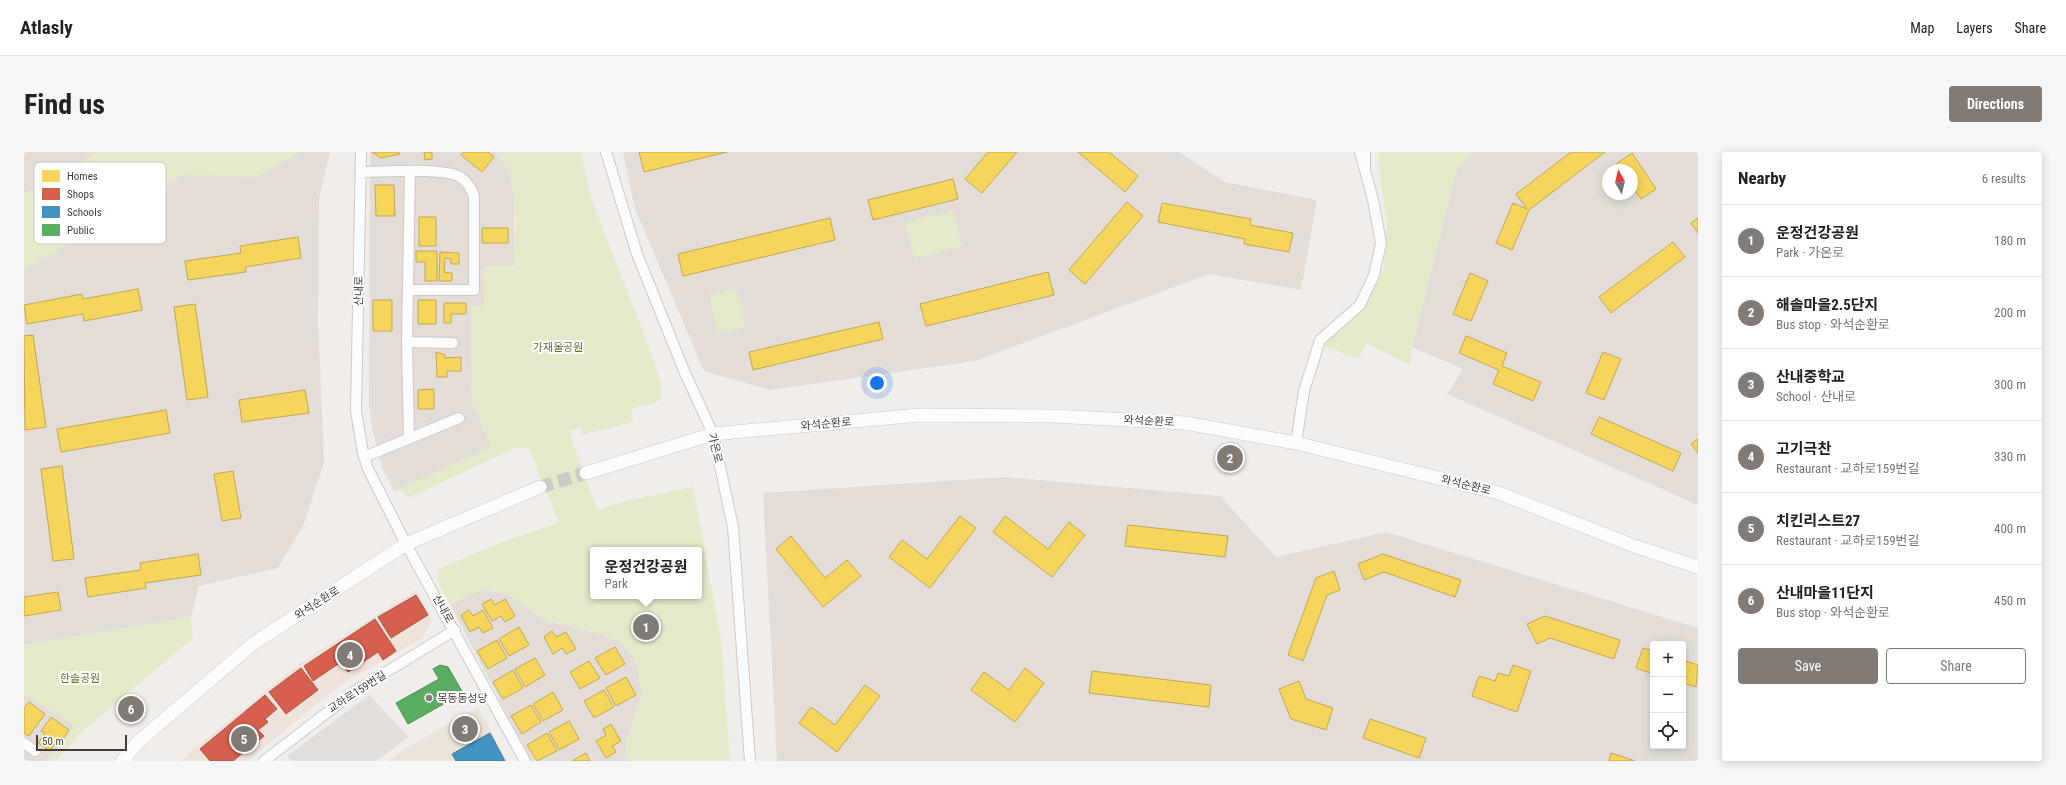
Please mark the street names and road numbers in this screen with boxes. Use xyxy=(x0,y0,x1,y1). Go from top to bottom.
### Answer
street label: 산내로 xyxy=(352,276,366,306)
street label: 와석순환로 xyxy=(1123,413,1175,429)
street label: 와석순환로 xyxy=(800,415,852,433)
street label: 가온로 xyxy=(705,432,725,464)
street label: 와석순환로 xyxy=(1440,473,1492,497)
street label: 와석순환로 xyxy=(292,584,342,622)
street label: 산내로 xyxy=(430,593,456,625)
street label: 교하로159번길 xyxy=(325,668,389,716)

